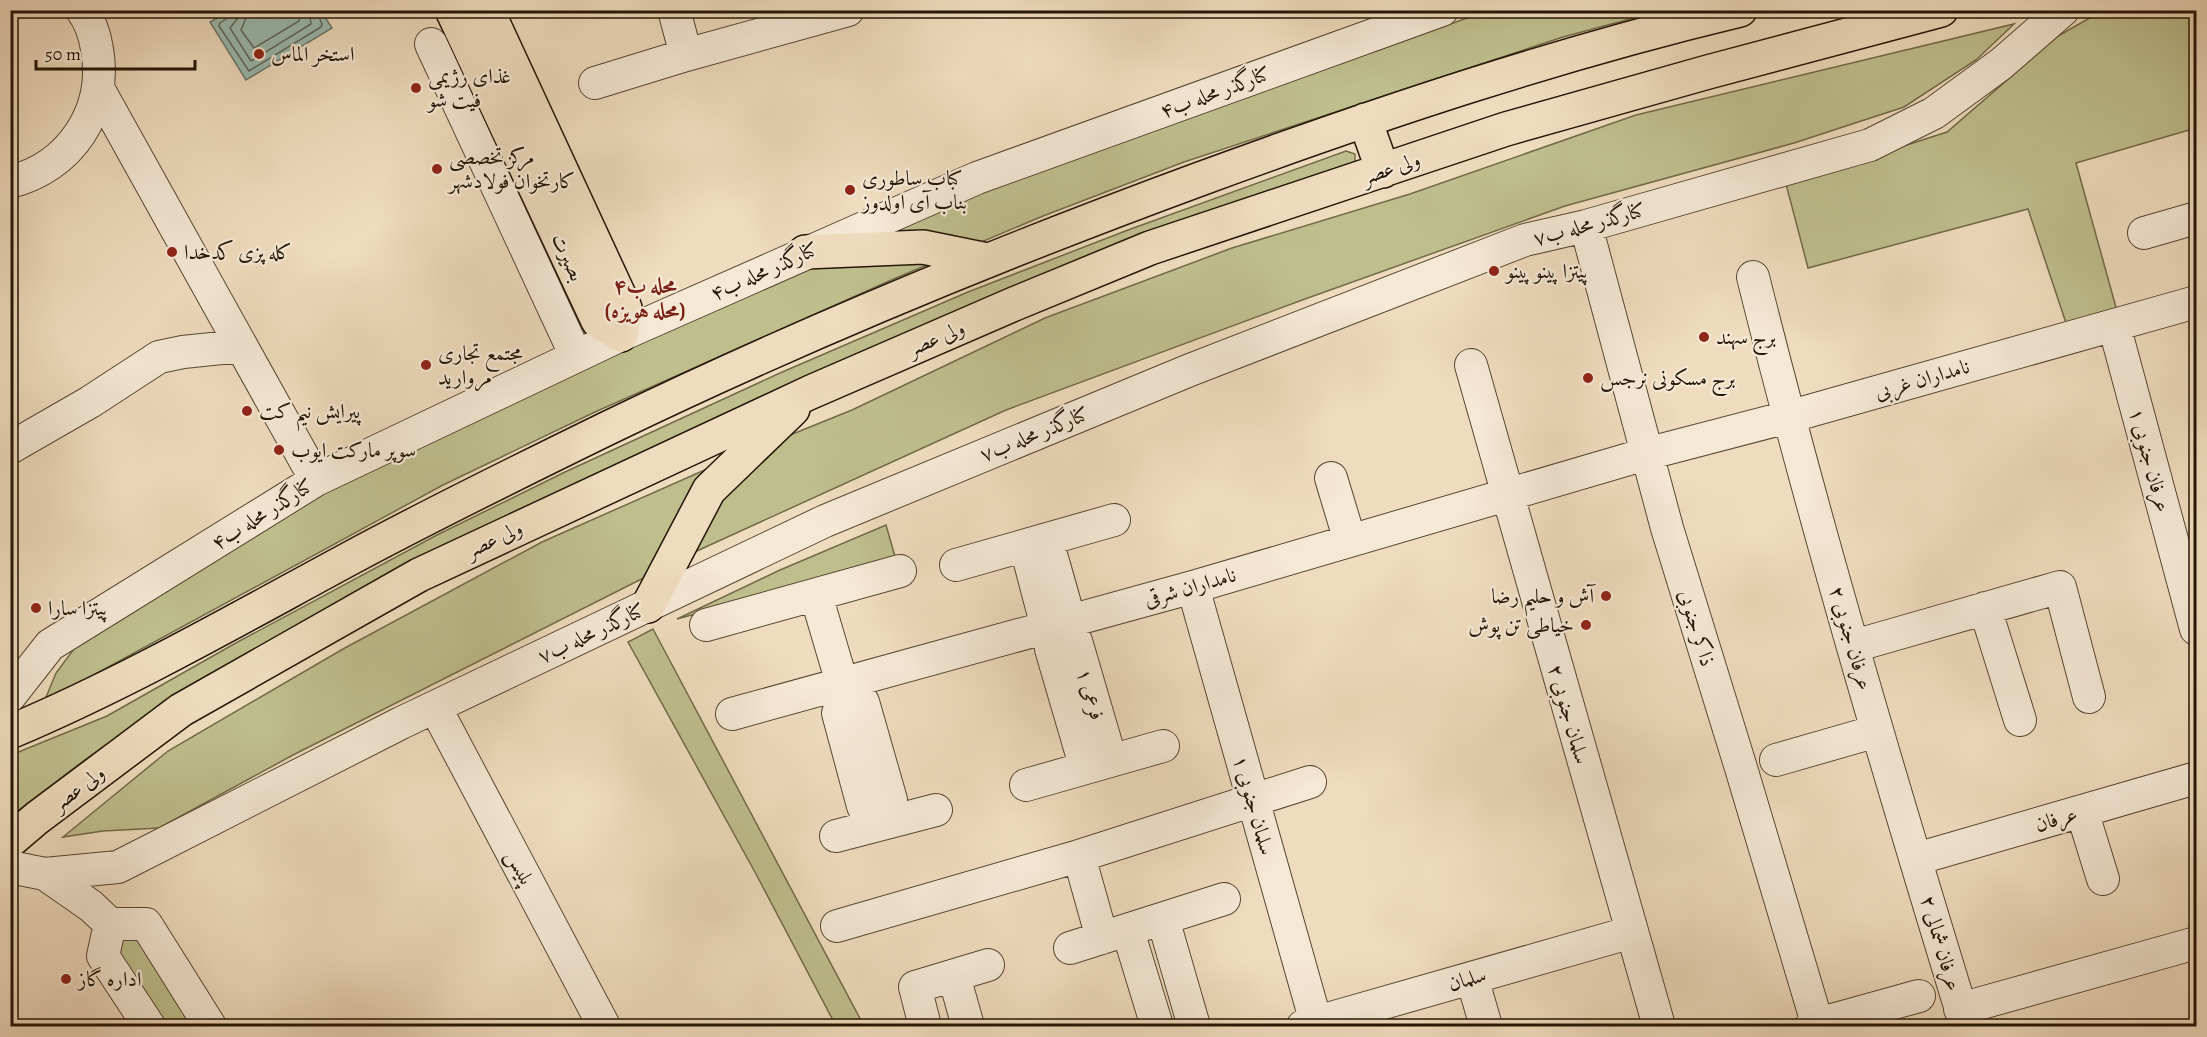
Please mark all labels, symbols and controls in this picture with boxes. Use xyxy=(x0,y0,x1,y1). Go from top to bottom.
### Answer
scale bar xyxy=(36,33,195,71)
place label: استخر الماس xyxy=(271,40,354,68)
text: 50 m xyxy=(45,42,81,66)
marker: استخر الماس xyxy=(252,47,266,61)
street label: کنارگذر محله ب۴ xyxy=(1156,58,1274,125)
place label: غذای رژیمی فیت شو xyxy=(426,62,511,114)
marker: غذای رژیمی فیت شو xyxy=(409,81,423,95)
place label: مرکز تخصصی کارتخوان فولادشهر xyxy=(447,143,576,195)
street label: ولی عصر xyxy=(1356,145,1424,192)
marker: مرکز تخصصی کارتخوان فولادشهر xyxy=(430,162,444,176)
place label: کباب ساطوری بناب آی اولدوز xyxy=(860,164,967,216)
marker: کباب ساطوری بناب آی اولدوز xyxy=(843,183,857,197)
street label: کنارگذر محله ب۷ xyxy=(1530,195,1648,252)
street label: بصیرت xyxy=(545,228,591,286)
street label: کنارگذر محله ب۴ xyxy=(705,234,822,307)
place label: کله پزی کدخدا xyxy=(184,238,292,266)
marker: کله پزی کدخدا xyxy=(165,245,179,259)
place label: پیتزا پینو پینو xyxy=(1504,257,1588,286)
marker: پیتزا پینو پینو xyxy=(1487,264,1501,278)
district label: محله ب۴ (محله هویزه) xyxy=(604,271,686,326)
street label: ولی عصر xyxy=(901,313,969,363)
place label: برج سهند xyxy=(1716,323,1776,356)
marker: برج سهند xyxy=(1697,330,1711,344)
place label: مجتمع تجاری مروارید xyxy=(438,339,523,392)
street label: نامداران غربی xyxy=(1871,352,1973,407)
marker: مجتمع تجاری مروارید xyxy=(419,358,433,372)
place label: برج مسکونی نرجس xyxy=(1600,364,1735,397)
marker: برج مسکونی نرجس xyxy=(1581,371,1595,385)
place label: پیرایش نیم کت xyxy=(259,397,361,432)
street label: کنارگذر محله ب۷ xyxy=(975,399,1093,469)
marker: پیرایش نیم کت xyxy=(240,404,254,418)
street label: عرفان جنوبی ۱ xyxy=(2122,405,2177,515)
place label: سوپر مارکت ایوب xyxy=(291,436,416,464)
marker: سوپر مارکت ایوب xyxy=(272,443,286,457)
street label: کنارگذر محله ب۴ xyxy=(205,471,318,556)
street label: ولی عصر xyxy=(459,514,527,565)
street label: نامداران شرقی xyxy=(1141,561,1239,613)
place label: آش و حلیم رضا xyxy=(1491,582,1596,617)
street label: عرفان جنوبی ۲ xyxy=(1822,583,1879,694)
street label: ذاکر جنوبی xyxy=(1671,586,1722,670)
marker: آش و حلیم رضا xyxy=(1599,589,1613,603)
place label: پیتزا سارا xyxy=(48,594,108,623)
street label: کنارگذر محله ب۷ xyxy=(532,595,649,670)
marker: پیتزا سارا xyxy=(29,601,43,615)
place label: خیاطی تن پوش xyxy=(1468,611,1574,640)
marker: خیاطی تن پوش xyxy=(1579,618,1593,632)
street label: سلمان جنوبی ۲ xyxy=(1540,661,1597,767)
street label: فرعی ۱ xyxy=(1070,665,1112,723)
street label: سلمان جنوبی ۱ xyxy=(1225,752,1282,858)
street label: ولی عصر xyxy=(44,759,110,818)
street label: عرفان xyxy=(2031,800,2081,839)
street label: پلیس xyxy=(498,845,541,891)
street label: عرفان شمالی ۲ xyxy=(1913,892,1968,994)
street label: سلمان xyxy=(1445,960,1489,998)
place label: اداره گاز xyxy=(76,965,141,993)
marker: اداره گاز xyxy=(59,972,73,986)

